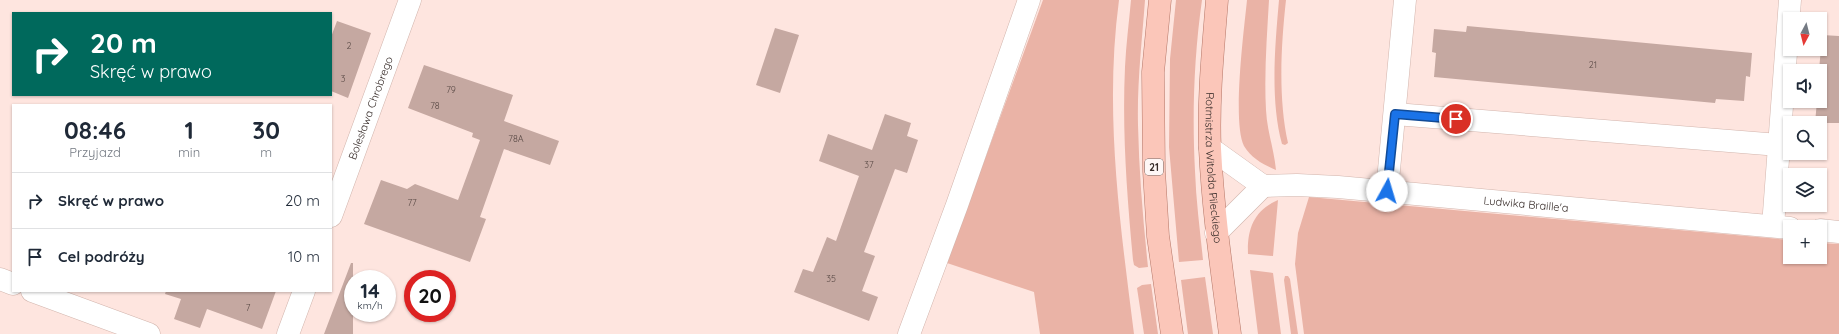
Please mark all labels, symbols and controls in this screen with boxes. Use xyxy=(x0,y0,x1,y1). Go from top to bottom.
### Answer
north arrow xyxy=(1783,12,1827,56)
map controls xyxy=(1783,12,1827,264)
text: 20 m xyxy=(90,25,157,60)
icon: right xyxy=(24,28,76,80)
house number: 2 xyxy=(347,40,352,51)
street label: Bolesława Chrobrego xyxy=(345,54,396,162)
house number: 21 xyxy=(1589,59,1597,70)
text: Skręć w prawo xyxy=(90,60,212,83)
button: sound xyxy=(1783,64,1827,108)
house number: 3 xyxy=(341,73,346,84)
house number: 79 xyxy=(446,84,456,95)
street label: Rotmistrza Witolda Pileckiego xyxy=(1203,92,1225,244)
house number: 78 xyxy=(430,100,440,111)
pin xyxy=(1439,102,1473,136)
icon: arrive xyxy=(1445,108,1467,130)
text: 08:46 xyxy=(64,115,126,145)
text: 1 xyxy=(184,115,194,145)
text: 30 xyxy=(252,115,280,145)
button: search xyxy=(1783,116,1827,160)
house number: 78A xyxy=(508,133,524,144)
text: Przyjazd xyxy=(69,144,121,160)
text: min xyxy=(178,144,200,160)
text: m xyxy=(260,144,272,160)
house number: 37 xyxy=(864,159,874,170)
road number: 21 xyxy=(1145,159,1163,175)
button: layers xyxy=(1783,168,1827,212)
position arrow xyxy=(1366,170,1408,212)
icon: right xyxy=(24,190,46,212)
text: Skręć w prawo xyxy=(58,191,164,210)
text: 20 m xyxy=(285,191,320,210)
street label: Ludwika Braille'a xyxy=(1483,193,1569,215)
house number: 77 xyxy=(407,197,417,208)
button: + xyxy=(1783,220,1827,264)
icon: arrive xyxy=(24,246,46,268)
text: Cel podróży xyxy=(58,247,145,266)
text: 10 m xyxy=(288,247,320,266)
speed limit sign: 20 xyxy=(404,270,456,322)
house number: 35 xyxy=(826,273,836,284)
text: 14 xyxy=(360,278,380,303)
text: km/h xyxy=(357,299,383,312)
house number: 7 xyxy=(246,302,251,313)

